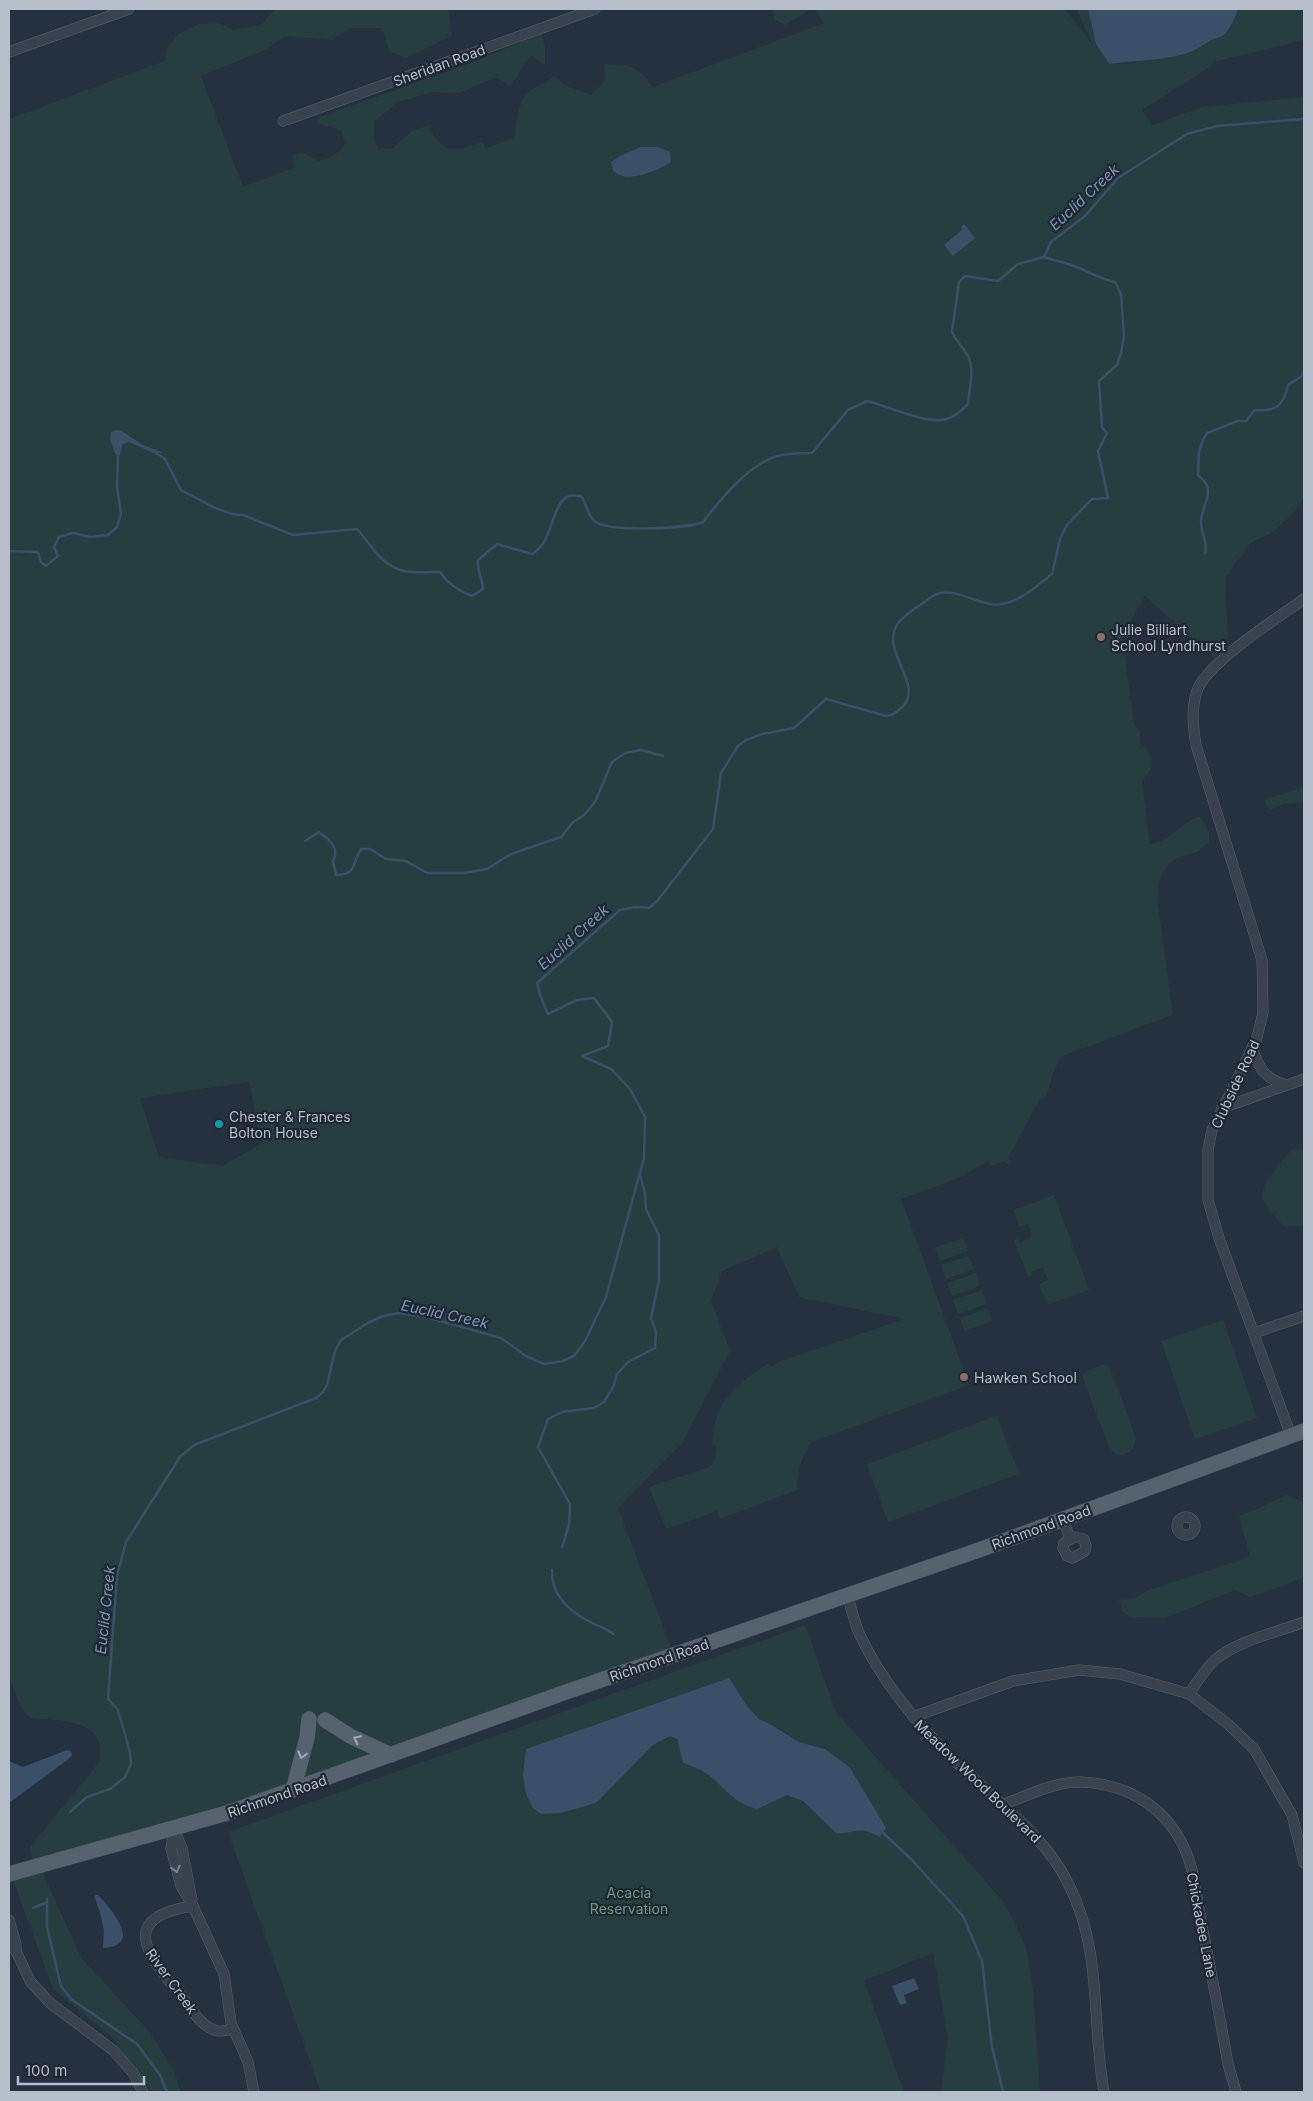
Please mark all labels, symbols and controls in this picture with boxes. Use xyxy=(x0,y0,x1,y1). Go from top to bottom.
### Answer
street label: Sheridan Road xyxy=(391,40,487,90)
water label: Euclid Creek xyxy=(1045,159,1124,234)
place label: Julie Billiart School Lyndhurst xyxy=(1111,621,1226,654)
marker: Julie Billiart School Lyndhurst xyxy=(1095,631,1107,643)
water label: Euclid Creek xyxy=(534,900,613,974)
street label: Clubside Road xyxy=(1207,1037,1263,1131)
place label: Chester & Frances Bolton House xyxy=(229,1108,351,1141)
marker: Chester & Frances Bolton House xyxy=(213,1118,225,1130)
water label: Euclid Creek xyxy=(399,1295,491,1333)
place label: Hawken School xyxy=(974,1369,1077,1386)
marker: Hawken School xyxy=(958,1371,970,1383)
street label: Richmond Road xyxy=(989,1501,1093,1553)
water label: Euclid Creek xyxy=(91,1564,119,1655)
street label: Richmond Road xyxy=(607,1635,711,1685)
street label: Meadow Wood Boulevard xyxy=(911,1716,1045,1846)
one-way arrow xyxy=(354,1735,363,1745)
one-way arrow xyxy=(298,1750,308,1758)
street label: Richmond Road xyxy=(225,1771,329,1821)
one-way arrow xyxy=(171,1865,181,1873)
street label: Chickadee Lane xyxy=(1183,1871,1221,1979)
park label: Acacia Reservation xyxy=(590,1884,668,1917)
street label: River Creek xyxy=(143,1945,202,2017)
scale bar xyxy=(18,2054,144,2086)
text: 100 m xyxy=(25,2061,67,2080)

